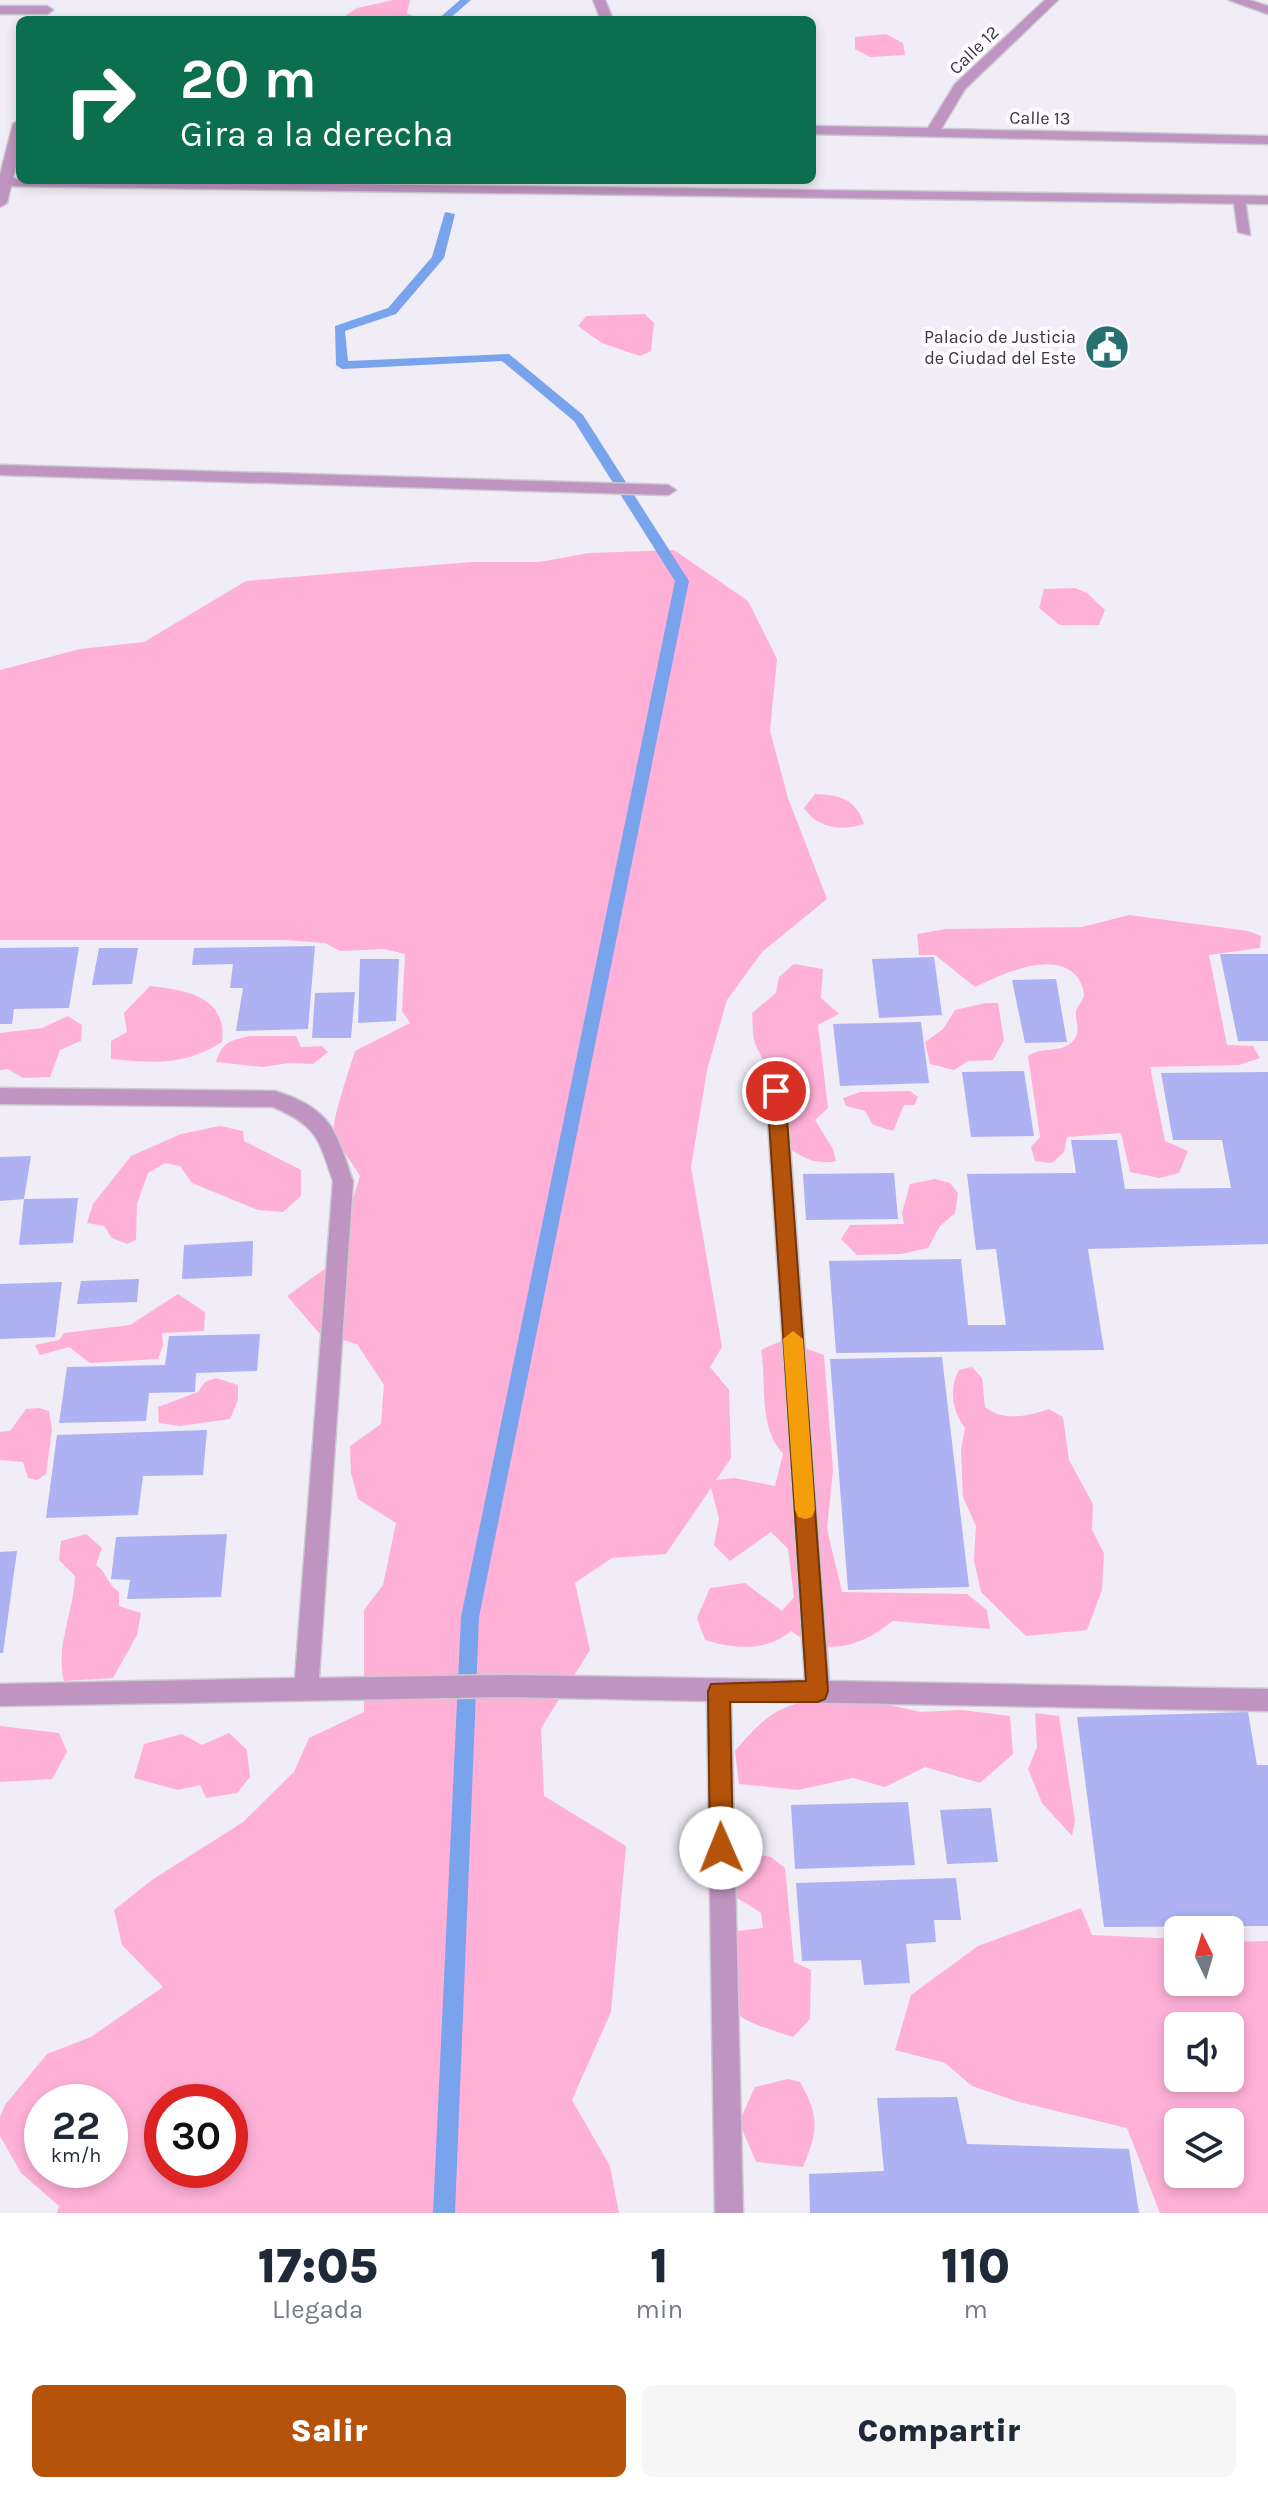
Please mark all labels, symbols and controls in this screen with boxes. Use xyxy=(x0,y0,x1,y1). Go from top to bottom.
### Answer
street label: Calle 12 xyxy=(944,21,1004,79)
text: 20 m xyxy=(180,46,317,111)
icon: right xyxy=(48,48,152,152)
street label: Calle 13 xyxy=(1009,106,1071,130)
text: Gira a la derecha xyxy=(180,113,454,155)
public building icon: Palacio de Justicia de Ciudad del Este xyxy=(1083,323,1131,371)
place label: Palacio de Justicia de Ciudad del Este xyxy=(924,326,1076,369)
pin xyxy=(742,1057,810,1125)
icon: arrive xyxy=(754,1069,798,1113)
position arrow xyxy=(679,1806,763,1890)
north arrow xyxy=(1164,1916,1244,1996)
map controls xyxy=(1164,1916,1244,2188)
button: sound xyxy=(1164,2012,1244,2092)
speed limit sign: 30 xyxy=(144,2084,248,2188)
text: 22 xyxy=(52,2102,100,2149)
button: layers xyxy=(1164,2108,1244,2188)
text: km/h xyxy=(51,2144,101,2167)
text: 17:05 xyxy=(258,2238,378,2294)
text: 1 xyxy=(650,2238,668,2294)
text: 110 xyxy=(941,2238,1010,2294)
text: Llegada xyxy=(272,2294,363,2325)
text: min xyxy=(635,2294,683,2325)
text: m xyxy=(963,2294,988,2325)
button: Salir xyxy=(32,2385,626,2477)
button: Compartir xyxy=(642,2385,1236,2477)

